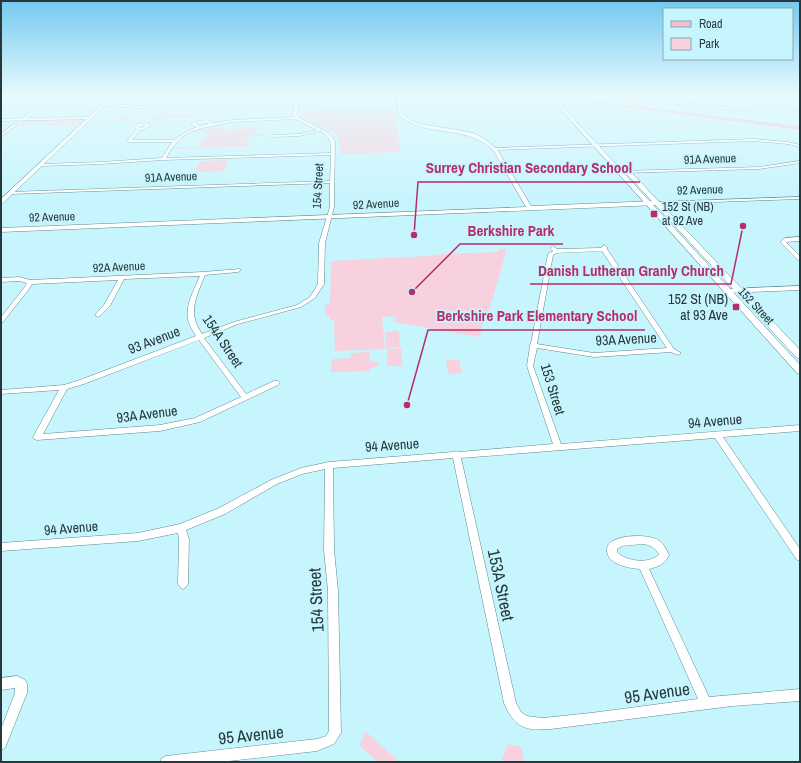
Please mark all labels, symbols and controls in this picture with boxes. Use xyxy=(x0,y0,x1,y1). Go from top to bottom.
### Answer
legend xyxy=(663,8,793,60)
text: Road xyxy=(699,16,723,32)
text: Park xyxy=(699,36,719,52)
street label: 91A Avenue xyxy=(684,150,736,168)
callout: Surrey Christian Secondary School xyxy=(418,155,640,182)
text: Surrey Christian Secondary School xyxy=(426,157,632,178)
street label: 154 Street xyxy=(309,163,327,209)
street label: 91A Avenue xyxy=(145,168,197,186)
street label: 92 Avenue xyxy=(677,181,723,199)
street label: 92 Avenue xyxy=(352,195,400,213)
place label: 152 St (NB) at 92 Ave xyxy=(662,199,713,229)
street label: 92 Avenue xyxy=(29,208,75,226)
marker: 152 St (NB) at 92 Ave xyxy=(649,209,659,219)
callout: Berkshire Park xyxy=(460,217,563,244)
text: Berkshire Park xyxy=(468,220,555,241)
callout: Danish Lutheran Granly Church xyxy=(530,257,731,284)
street label: 92A Avenue xyxy=(92,258,146,276)
text: Danish Lutheran Granly Church xyxy=(538,260,724,281)
street label: 152 Street xyxy=(735,284,778,328)
place label: 152 St (NB) at 93 Ave xyxy=(668,290,728,324)
marker: 152 St (NB) at 93 Ave xyxy=(731,302,741,312)
callout: Berkshire Park Elementary School xyxy=(428,303,645,330)
text: Berkshire Park Elementary School xyxy=(436,305,638,326)
street label: 154A Street xyxy=(199,311,247,371)
street label: 93 Avenue xyxy=(126,322,182,358)
street label: 93A Avenue xyxy=(595,328,657,350)
street label: 153 Street xyxy=(537,361,569,417)
street label: 93A Avenue xyxy=(116,401,178,427)
street label: 94 Avenue xyxy=(687,410,743,432)
street label: 94 Avenue xyxy=(364,434,420,456)
street label: 94 Avenue xyxy=(43,517,99,539)
street label: 153A Street xyxy=(483,547,520,623)
street label: 154 Street xyxy=(302,567,329,633)
street label: 95 Avenue xyxy=(623,677,691,708)
street label: 95 Avenue xyxy=(217,720,285,749)

